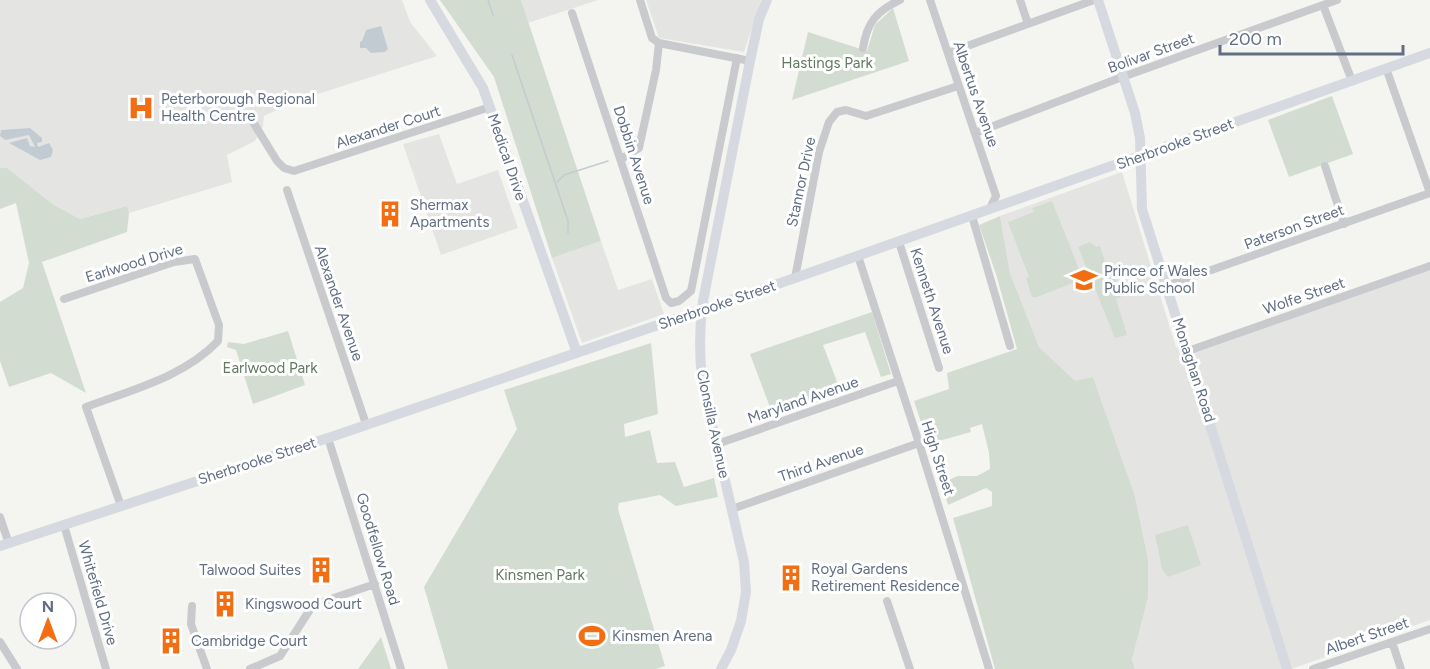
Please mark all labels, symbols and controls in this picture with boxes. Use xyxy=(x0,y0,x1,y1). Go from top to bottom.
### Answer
scale bar xyxy=(1220,18,1403,56)
text: 200 m xyxy=(1229,28,1282,50)
street label: Bolivar Street xyxy=(1105,29,1197,77)
street label: Albertus Avenue xyxy=(949,39,1003,149)
park label: Hastings Park xyxy=(781,54,873,72)
place label: Peterborough Regional Health Centre xyxy=(161,90,315,125)
hospital icon: Peterborough Regional Health Centre xyxy=(126,93,156,123)
street label: Alexander Court xyxy=(333,101,443,152)
street label: Dobbin Avenue xyxy=(610,103,658,207)
street label: Medical Drive xyxy=(484,111,530,203)
street label: Sherbrooke Street xyxy=(1114,114,1236,174)
street label: Stannor Drive xyxy=(783,135,819,229)
place label: Shermax Apartments xyxy=(410,196,489,231)
building icon: Shermax Apartments xyxy=(375,199,405,229)
street label: Paterson Street xyxy=(1242,201,1347,253)
street label: Earlwood Drive xyxy=(83,240,185,286)
street label: Alexander Avenue xyxy=(311,243,367,363)
street label: Kenneth Avenue xyxy=(906,246,958,356)
place label: Prince of Wales Public School xyxy=(1104,262,1207,297)
school or university icon: Prince of Wales Public School xyxy=(1069,265,1099,295)
street label: Wolfe Street xyxy=(1261,274,1348,318)
street label: Sherbrooke Street xyxy=(656,276,778,334)
street label: Monaghan Road xyxy=(1169,315,1219,425)
park label: Earlwood Park xyxy=(223,359,318,377)
street label: Clonsilla Avenue xyxy=(693,368,733,480)
street label: Maryland Avenue xyxy=(745,373,861,427)
street label: High Street xyxy=(917,418,959,498)
street label: Sherbrooke Street xyxy=(196,433,319,489)
street label: Third Avenue xyxy=(776,440,866,486)
street label: Goodfellow Road xyxy=(352,491,404,607)
street label: Whitefield Drive xyxy=(74,539,122,647)
building icon: Talwood Suites xyxy=(306,555,336,585)
place label: Royal Gardens Retirement Residence xyxy=(811,560,959,595)
place label: Talwood Suites xyxy=(199,561,301,579)
building icon: Royal Gardens Retirement Residence xyxy=(776,563,806,593)
park label: Kinsmen Park xyxy=(495,566,585,584)
building icon: Kingswood Court xyxy=(210,589,240,619)
north arrow xyxy=(18,591,78,651)
place label: Kingswood Court xyxy=(245,595,362,613)
text: N xyxy=(42,597,54,616)
street label: Albert Street xyxy=(1323,613,1411,659)
sports icon: Kinsmen Arena xyxy=(577,621,607,651)
building icon: Cambridge Court xyxy=(156,626,186,656)
place label: Kinsmen Arena xyxy=(612,627,712,645)
place label: Cambridge Court xyxy=(191,632,308,650)

